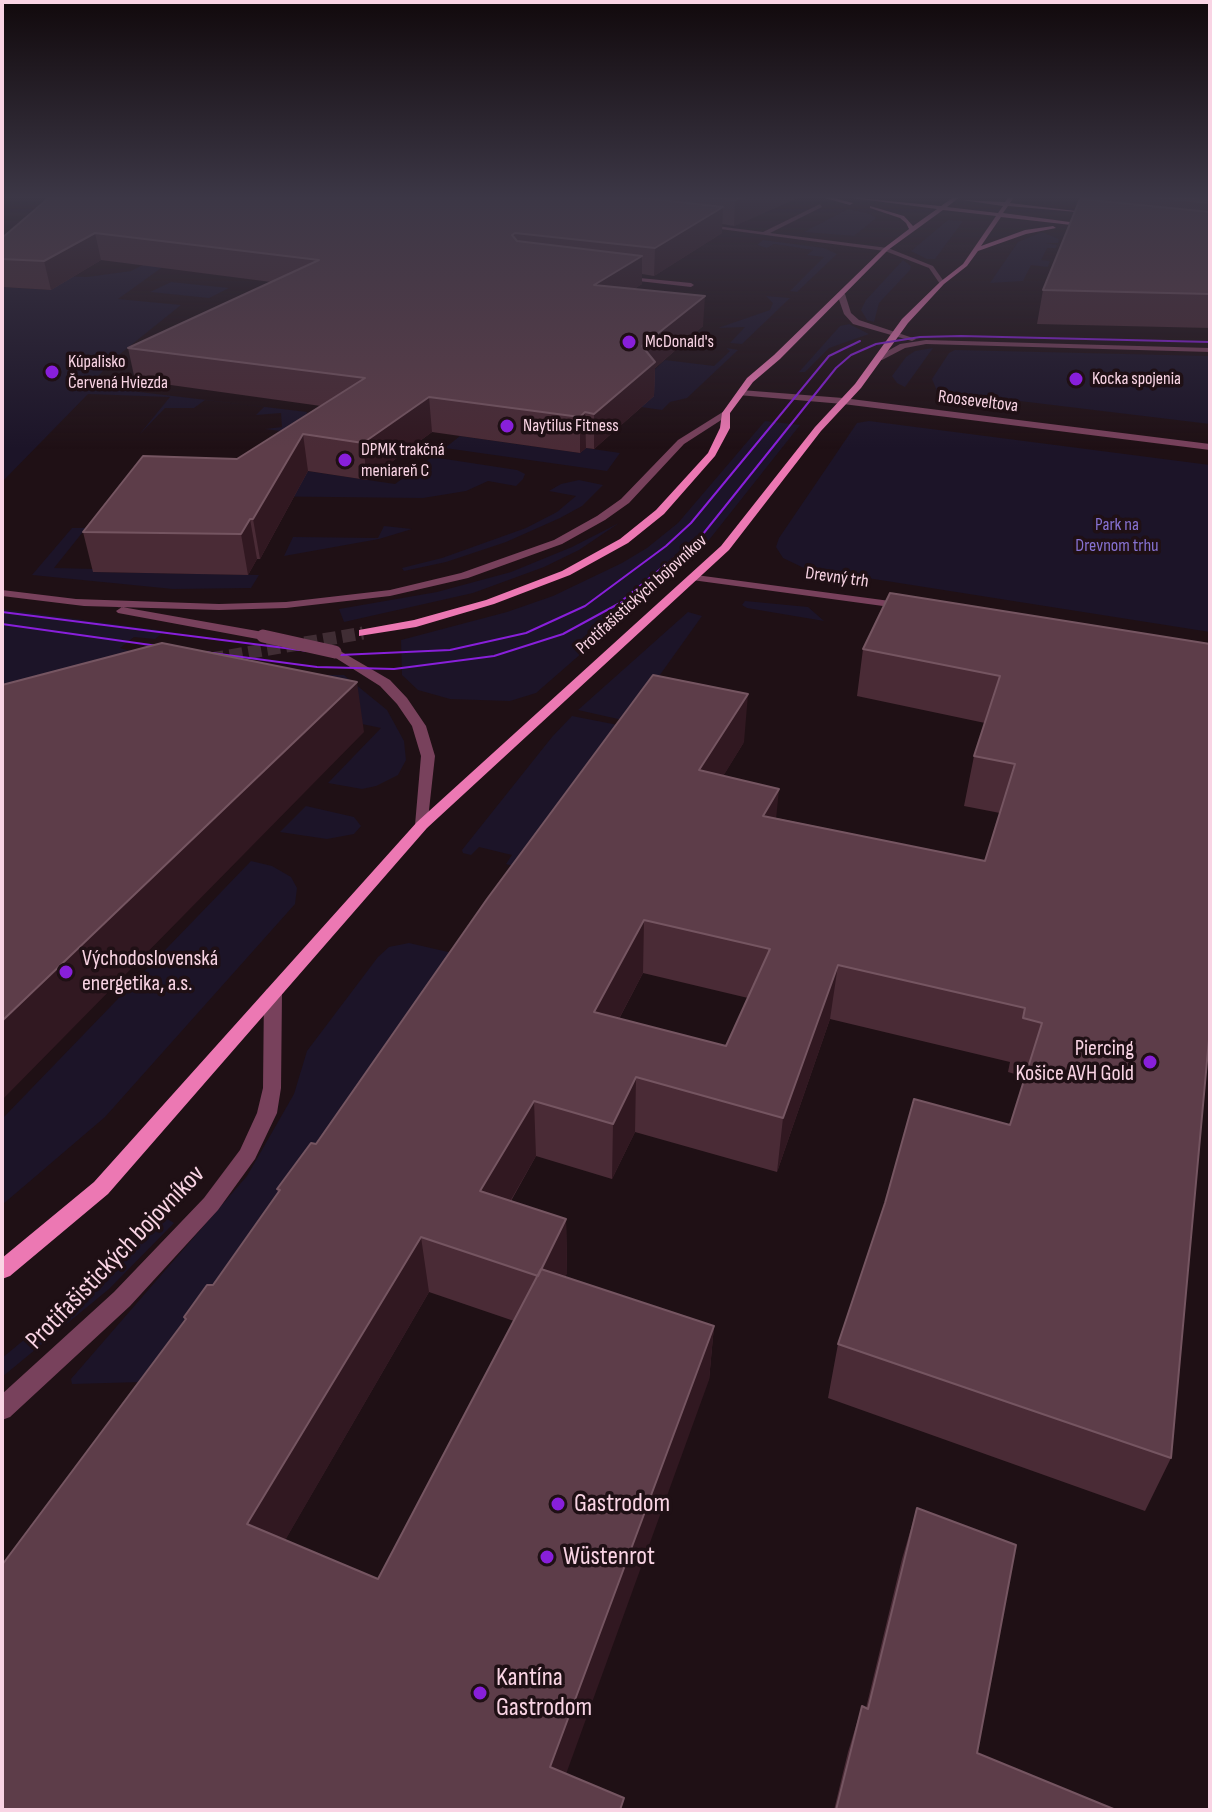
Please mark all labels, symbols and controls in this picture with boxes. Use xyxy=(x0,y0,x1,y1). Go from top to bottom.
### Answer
place label: McDonald's xyxy=(645,331,714,353)
marker: McDonald's xyxy=(620,333,638,351)
place label: Kúpalisko Červená Hviezda xyxy=(68,351,168,394)
marker: Kúpalisko Červená Hviezda xyxy=(43,363,61,381)
place label: Kocka spojenia xyxy=(1092,368,1181,390)
marker: Kocka spojenia xyxy=(1067,370,1085,388)
street label: Rooseveltova xyxy=(937,386,1019,418)
place label: Naytilus Fitness xyxy=(523,415,619,437)
marker: Naytilus Fitness xyxy=(498,417,516,435)
place label: DPMK trakčná meniareň C xyxy=(361,439,445,482)
marker: DPMK trakčná meniareň C xyxy=(336,451,354,469)
park label: Park na Drevnom trhu xyxy=(1075,514,1159,556)
street label: Protifašistických bojovníkov xyxy=(572,530,712,660)
street label: Drevný trh xyxy=(804,563,870,593)
place label: Východoslovenská energetika, a.s. xyxy=(82,946,218,998)
marker: Východoslovenská energetika, a.s. xyxy=(57,963,75,981)
place label: Piercing Košice AVH Gold xyxy=(1015,1036,1134,1088)
marker: Piercing Košice AVH Gold xyxy=(1141,1053,1159,1071)
street label: Protifašistických bojovníkov xyxy=(20,1159,212,1357)
place label: Gastrodom xyxy=(574,1488,670,1520)
marker: Gastrodom xyxy=(549,1495,567,1513)
place label: Wüstenrot xyxy=(563,1541,655,1573)
marker: Wüstenrot xyxy=(538,1548,556,1566)
place label: Kantína Gastrodom xyxy=(496,1662,592,1724)
marker: Kantína Gastrodom xyxy=(471,1684,489,1702)

